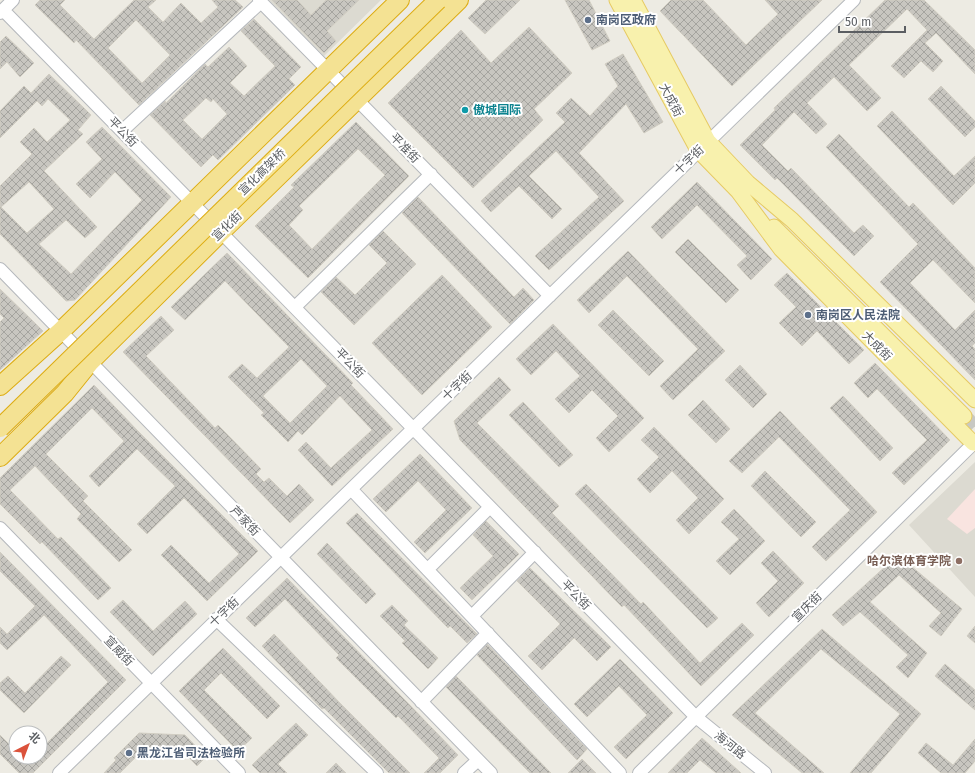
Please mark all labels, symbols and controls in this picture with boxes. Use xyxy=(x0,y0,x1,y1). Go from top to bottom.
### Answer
scale bar xyxy=(839,8,905,34)
place label: 南岗区政府 xyxy=(596,13,656,27)
marker: 南岗区政府 xyxy=(583,15,593,25)
text: 50 m xyxy=(845,15,871,29)
street label: 大成街 xyxy=(656,81,686,119)
place label: 傲城国际 xyxy=(473,103,521,117)
marker: 傲城国际 xyxy=(460,105,470,115)
street label: 平公街 xyxy=(105,114,141,150)
street label: 平准街 xyxy=(387,130,423,166)
street label: 十字街 xyxy=(671,142,707,178)
street label: 宣化高架桥 xyxy=(236,146,288,198)
street label: 宣化街 xyxy=(209,208,245,244)
place label: 南岗区人民法院 xyxy=(816,308,900,322)
marker: 南岗区人民法院 xyxy=(803,310,813,320)
street label: 大成街 xyxy=(859,328,895,364)
street label: 平公街 xyxy=(332,345,368,381)
street label: 十字街 xyxy=(439,368,475,404)
street label: 芦家街 xyxy=(227,503,263,539)
place label: 哈尔滨体育学院 xyxy=(867,554,951,568)
marker: 哈尔滨体育学院 xyxy=(954,556,964,566)
street label: 平公街 xyxy=(558,577,594,613)
street label: 宣庆街 xyxy=(789,589,825,625)
street label: 十字街 xyxy=(206,594,242,630)
street label: 宣威街 xyxy=(101,633,137,669)
north arrow xyxy=(8,725,48,765)
street label: 海河路 xyxy=(712,728,748,762)
text: 北 xyxy=(26,729,43,746)
place label: 黑龙江省司法检验所 xyxy=(137,746,245,760)
marker: 黑龙江省司法检验所 xyxy=(124,748,134,758)

